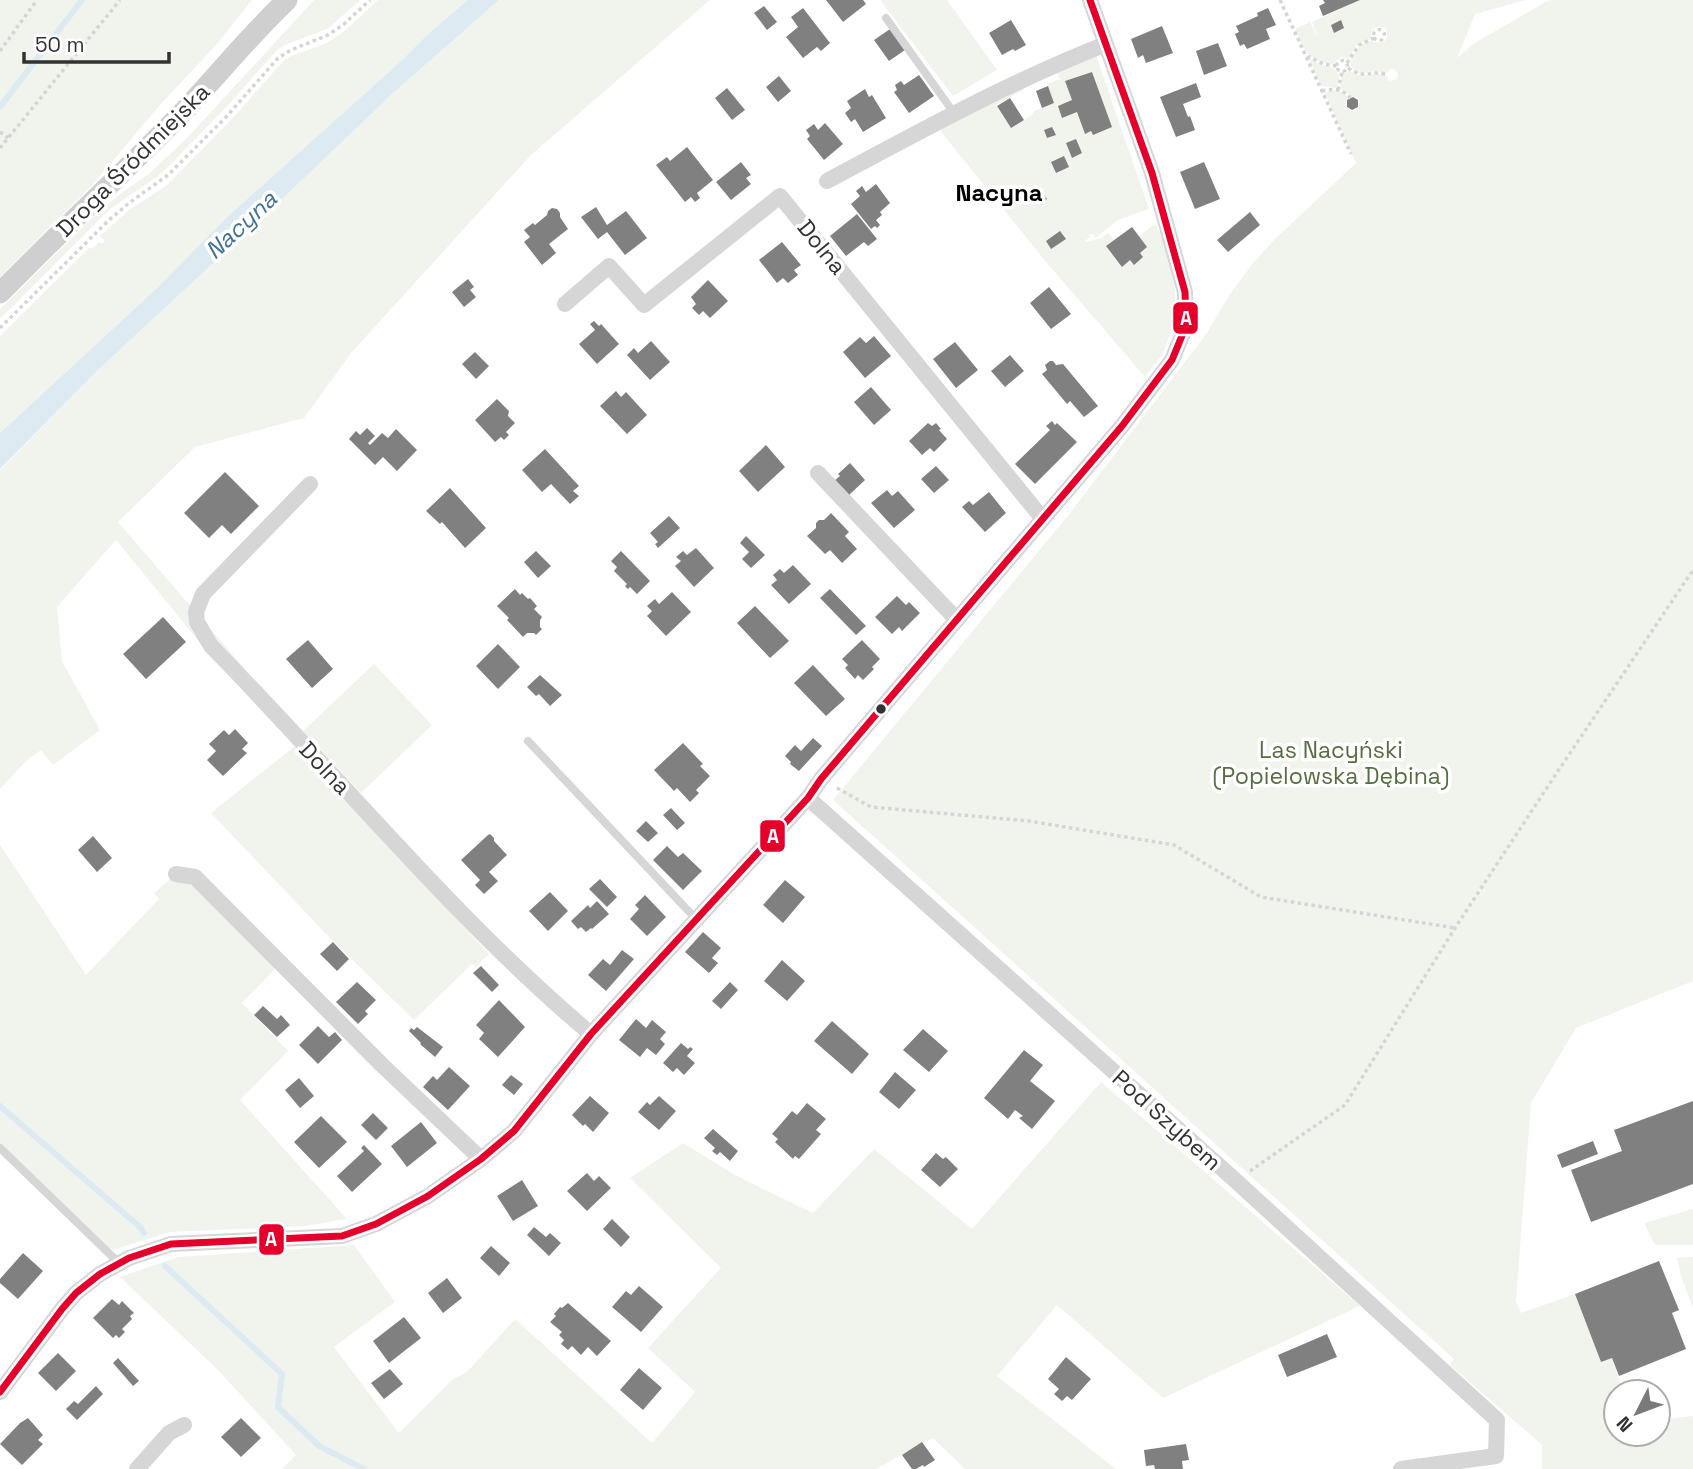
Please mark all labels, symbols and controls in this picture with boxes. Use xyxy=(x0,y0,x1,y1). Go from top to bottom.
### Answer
scale bar xyxy=(24,21,170,65)
text: 50 m xyxy=(35,31,85,58)
street label: Droga Śródmiejska xyxy=(50,77,216,243)
district label: Nacyna xyxy=(955,177,1043,208)
water label: Nacyna xyxy=(198,184,283,266)
street label: Dolna xyxy=(791,213,853,281)
line badge: A xyxy=(1172,301,1199,335)
text: A xyxy=(1180,306,1192,331)
unlabelled marker xyxy=(874,702,888,716)
street label: Dolna xyxy=(293,735,357,801)
park label: Las Nacyński (Popielowska Dębina) xyxy=(1213,735,1449,791)
line badge: A xyxy=(759,819,786,853)
text: A xyxy=(767,824,779,849)
street label: Pod Szybem xyxy=(1106,1063,1228,1177)
line badge: A xyxy=(258,1223,285,1256)
text: A xyxy=(265,1227,277,1252)
north arrow xyxy=(1602,1378,1672,1448)
text: N xyxy=(1611,1411,1638,1437)

